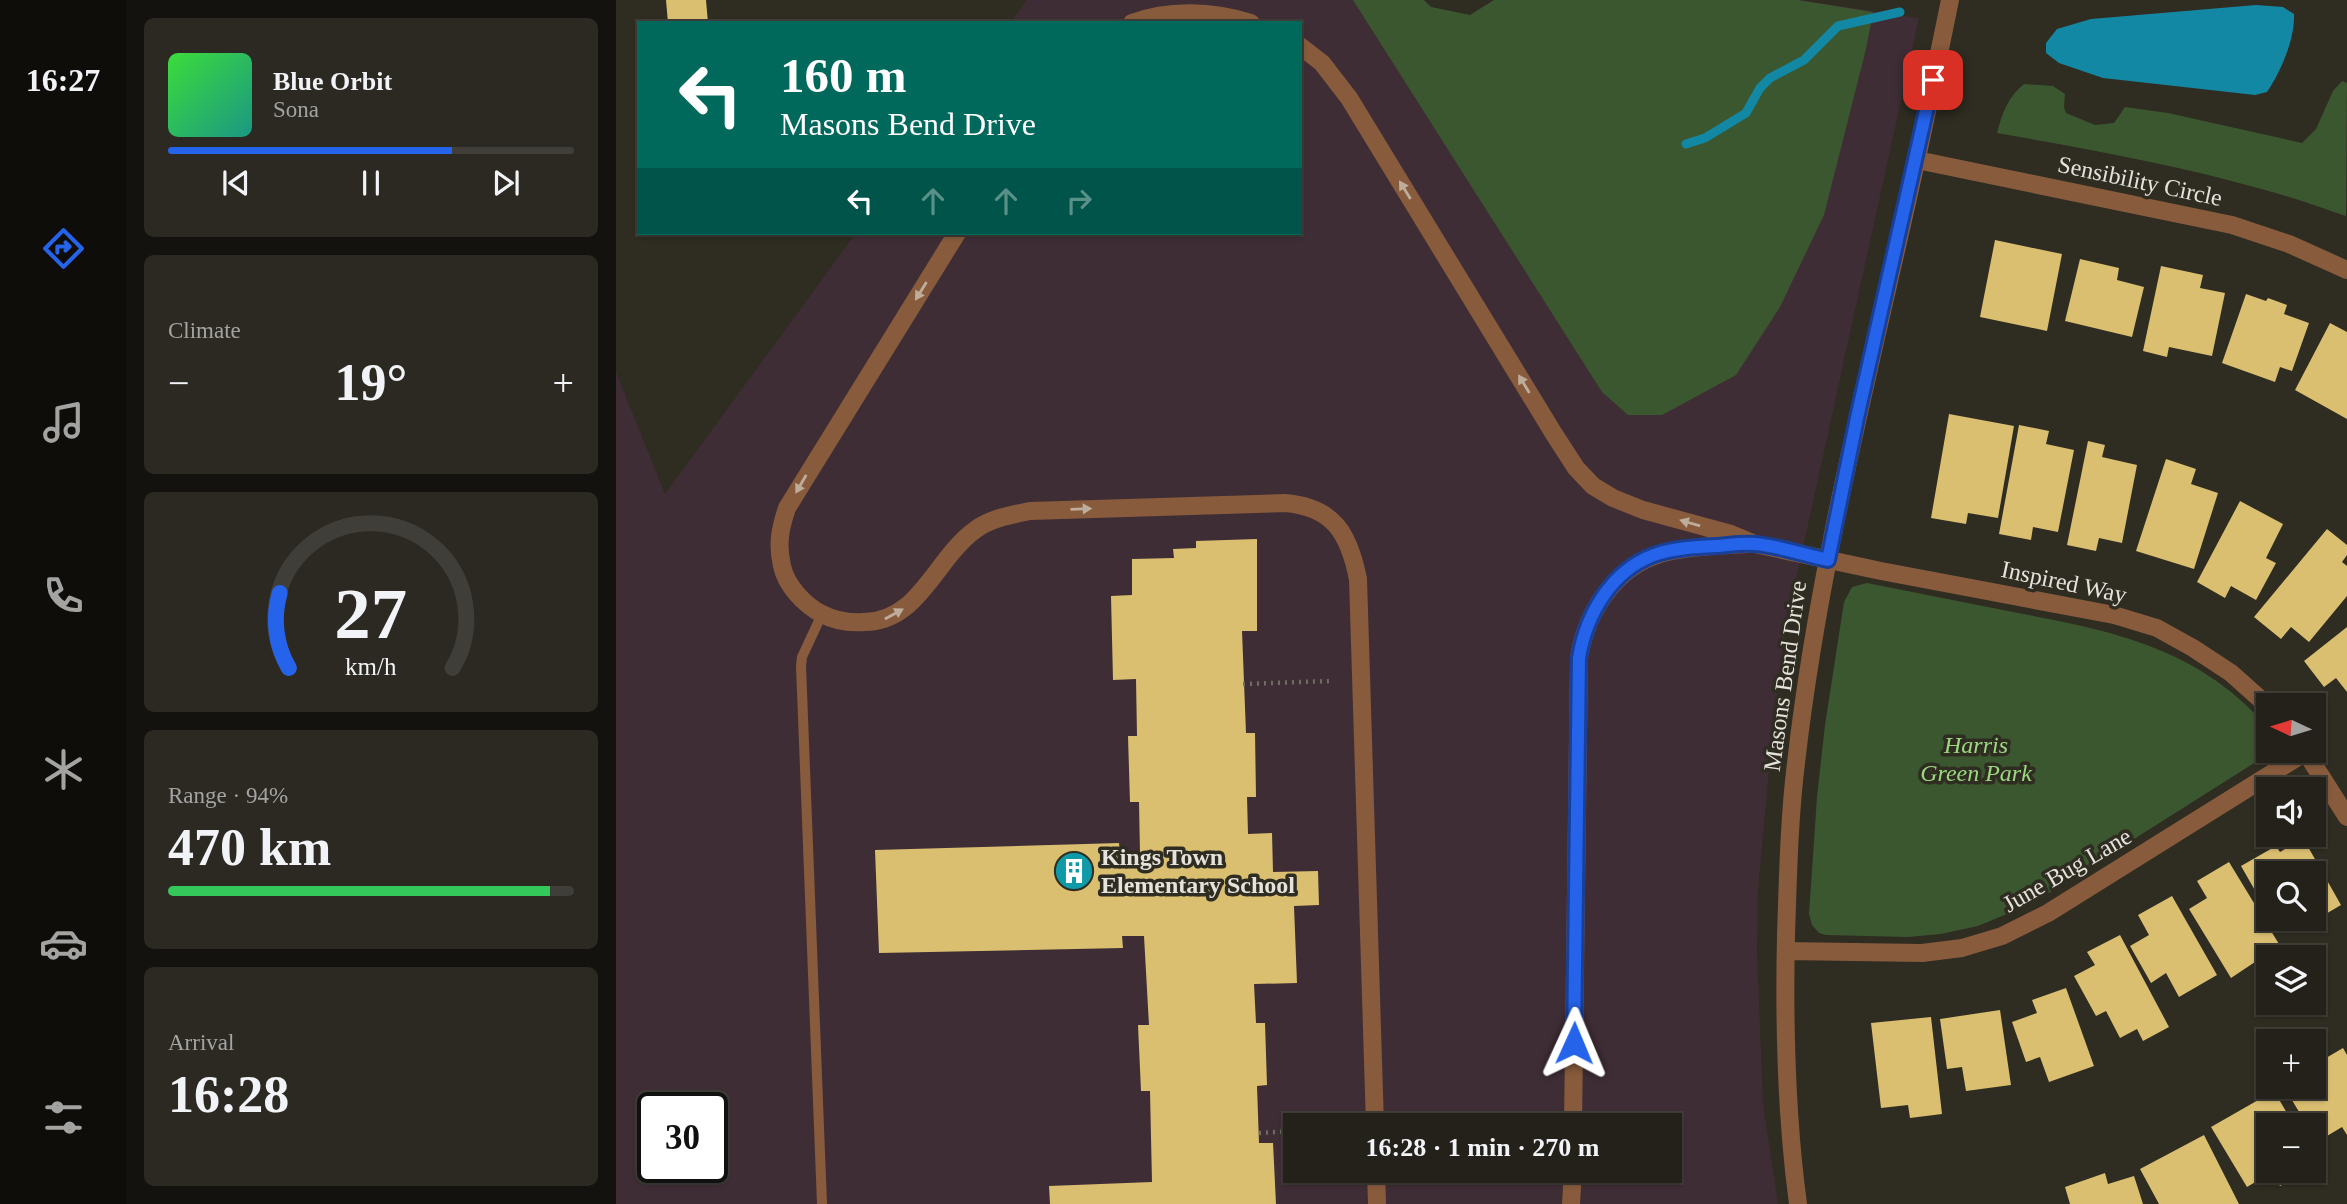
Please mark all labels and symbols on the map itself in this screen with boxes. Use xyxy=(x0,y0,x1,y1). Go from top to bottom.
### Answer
pin xyxy=(1903,50,1963,110)
street label: Sensibility Circle xyxy=(2055,151,2225,211)
one-way arrow xyxy=(1399,180,1412,200)
one-way arrow xyxy=(914,281,927,300)
one-way arrow xyxy=(1517,375,1530,394)
one-way arrow xyxy=(795,474,807,494)
one-way arrow xyxy=(1070,504,1092,515)
one-way arrow xyxy=(1679,517,1700,527)
street label: Inspired Way xyxy=(1999,556,2129,608)
street label: Masons Bend Drive xyxy=(1759,579,1811,773)
one-way arrow xyxy=(885,608,904,620)
north arrow xyxy=(2256,693,2326,763)
park label: Harris Green Park xyxy=(1920,732,2032,786)
street label: June Bug Lane xyxy=(1998,823,2136,917)
place label: Kings Town Elementary School xyxy=(1101,844,1295,898)
building icon: Kings Town Elementary School xyxy=(1053,850,1095,892)
position arrow xyxy=(1537,1006,1611,1080)
speed limit sign: 30 xyxy=(637,1092,728,1183)

